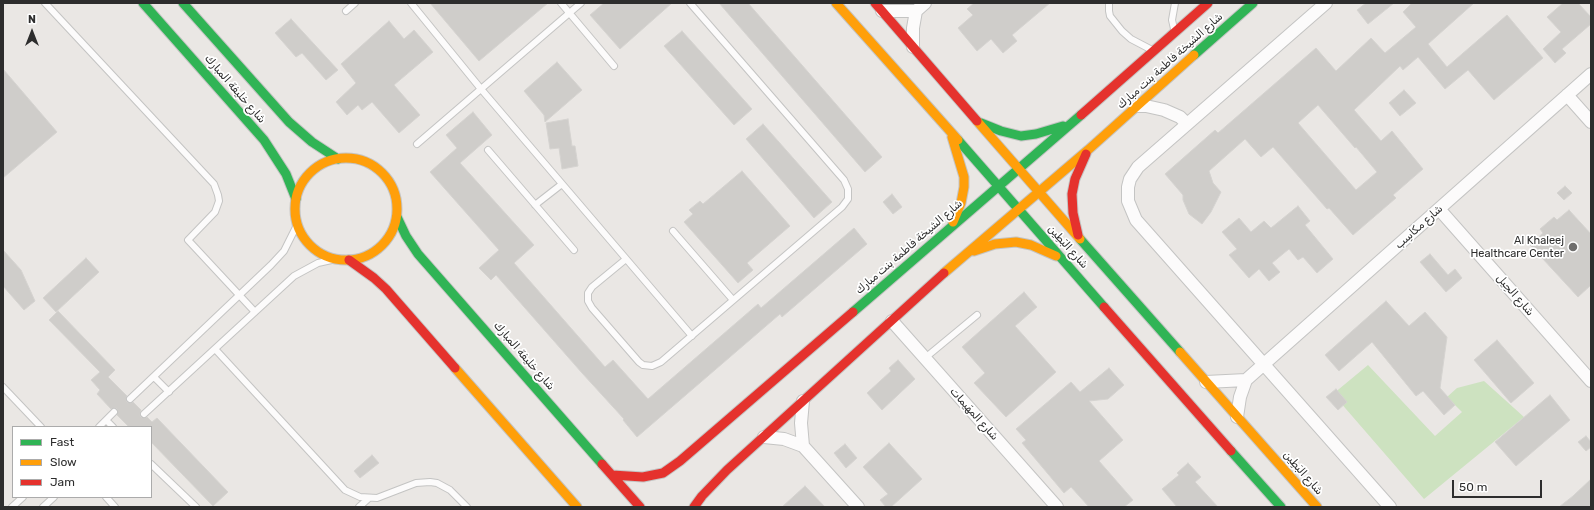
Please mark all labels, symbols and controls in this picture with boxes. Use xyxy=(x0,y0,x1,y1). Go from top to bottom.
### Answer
street label: شارع الشيخة فاطمة بنت مبارك xyxy=(1114,10,1226,112)
north arrow xyxy=(12,12,52,52)
text: N xyxy=(28,13,36,26)
street label: شارع خليفة المبارك xyxy=(202,52,268,126)
street label: شارع الشيخة فاطمة بنت مبارك xyxy=(853,197,965,297)
street label: شارع مكاسِب xyxy=(1393,202,1445,252)
street label: شارع البَطِين xyxy=(1045,223,1091,271)
place label: Al Khaleej Healthcare Center xyxy=(1470,234,1564,260)
marker: Al Khaleej Healthcare Center xyxy=(1567,241,1579,253)
street label: شارع الحِيل xyxy=(1493,271,1537,319)
street label: شارع خليفة المبارك xyxy=(491,319,557,393)
street label: شارع المهَيمات xyxy=(947,385,1001,443)
legend xyxy=(12,426,152,498)
text: Fast xyxy=(50,435,74,449)
street label: شارع البَطِين xyxy=(1280,448,1326,498)
text: Slow xyxy=(50,455,77,469)
scale bar xyxy=(1454,472,1544,498)
text: Jam xyxy=(50,475,75,489)
text: 50 m xyxy=(1459,480,1487,494)

